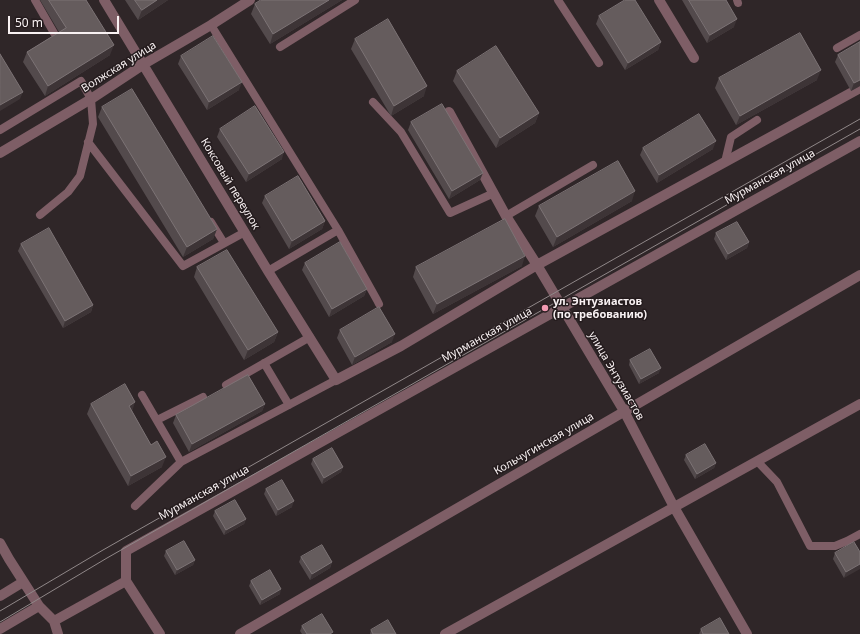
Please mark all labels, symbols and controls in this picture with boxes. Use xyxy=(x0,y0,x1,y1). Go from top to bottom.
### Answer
scale bar xyxy=(10,8,121,34)
text: 50 m xyxy=(15,14,43,31)
street label: Волжская улица xyxy=(79,39,159,95)
street label: Коксовый переулок xyxy=(198,136,262,232)
street label: Мурманская улица xyxy=(723,147,817,207)
place label: ул. Энтузиастов (по требованию) xyxy=(553,295,647,321)
marker: ул. Энтузиастов (по требованию) xyxy=(540,303,550,313)
street label: Мурманская улица xyxy=(440,305,534,365)
street label: улица Энтузиастов xyxy=(585,329,647,423)
street label: Кольчугинская улица xyxy=(492,410,596,478)
street label: Мурманская улица xyxy=(157,463,251,523)

